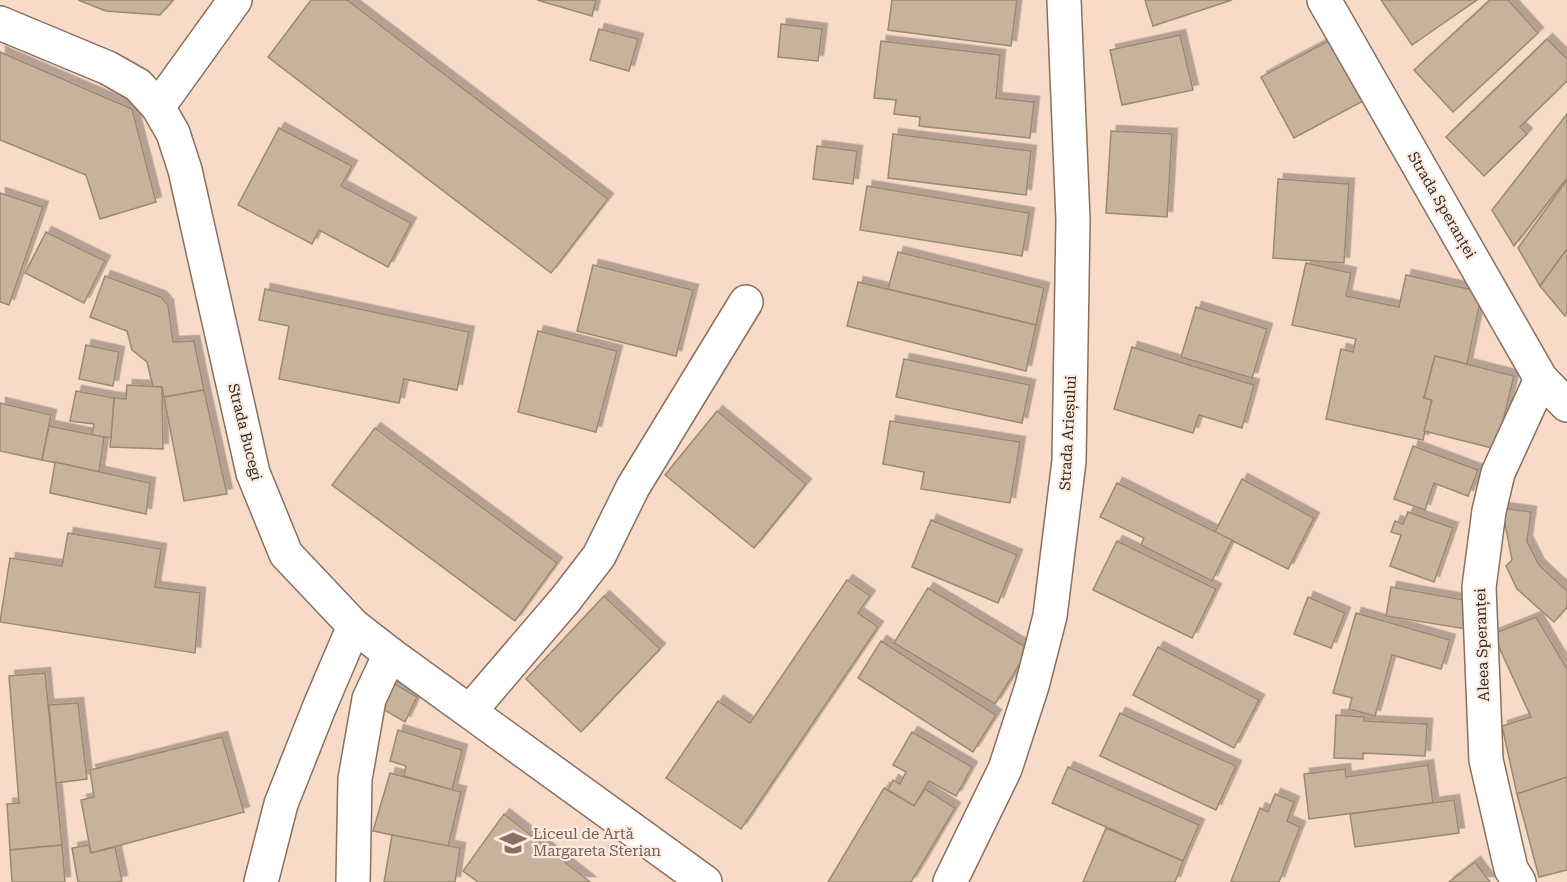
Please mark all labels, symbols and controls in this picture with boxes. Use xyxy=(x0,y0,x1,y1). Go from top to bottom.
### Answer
street label: Strada Speranței xyxy=(1403,148,1480,262)
street label: Strada Arieșului xyxy=(1056,375,1081,491)
street label: Strada Bucegi xyxy=(224,382,266,483)
street label: Aleea Speranței xyxy=(1471,588,1494,702)
place label: Liceul de Artă Margareta Sterian xyxy=(533,825,661,860)
school or university icon: Liceul de Artă Margareta Sterian xyxy=(498,828,528,858)

